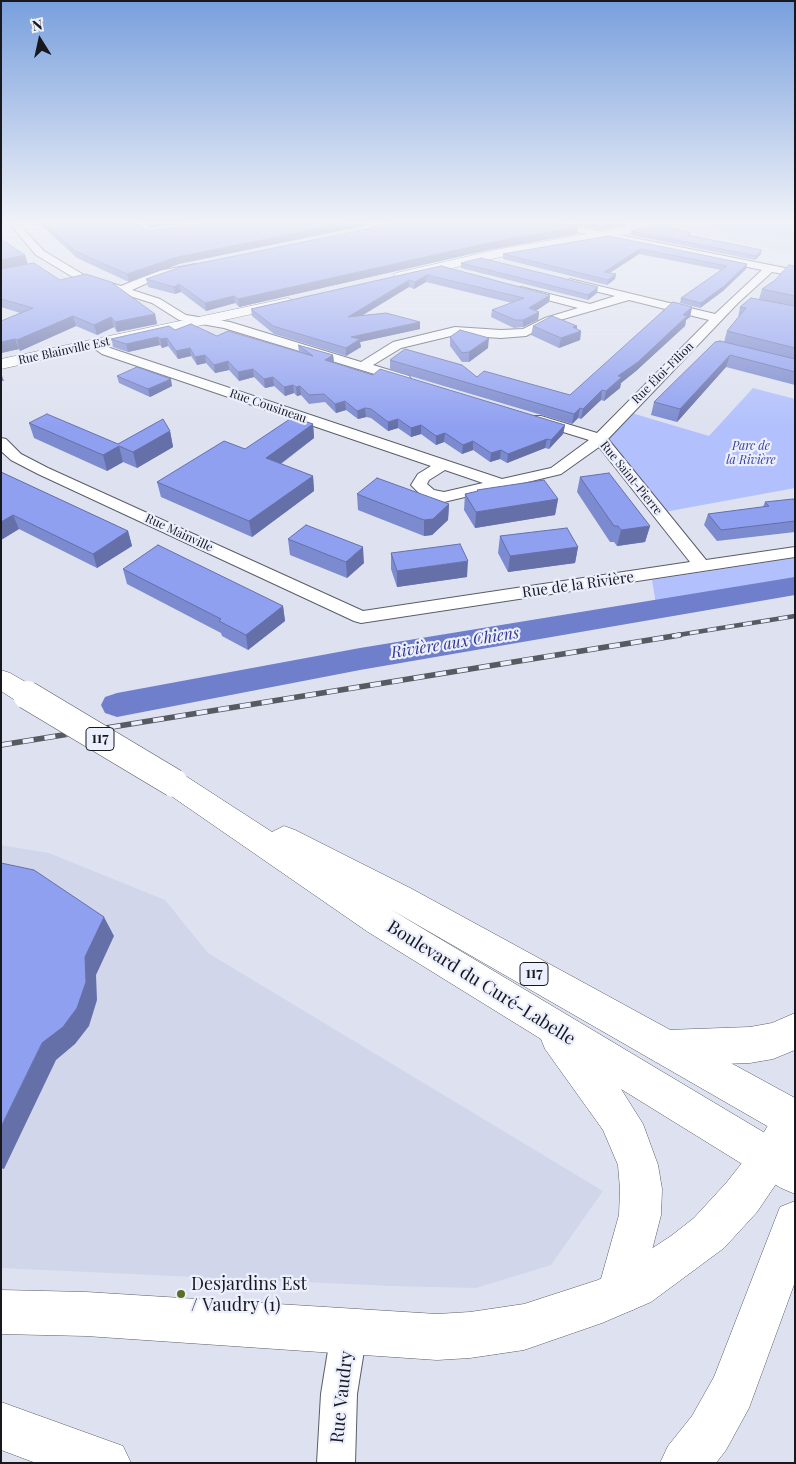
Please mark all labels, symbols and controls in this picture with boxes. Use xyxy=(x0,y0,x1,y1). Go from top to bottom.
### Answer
north arrow xyxy=(15,15,65,65)
text: N xyxy=(31,15,44,35)
street label: Rue Blainville Est xyxy=(17,334,111,368)
street label: Rue Éloi-Filion xyxy=(629,339,697,407)
street label: Rue Cousineau xyxy=(228,386,308,426)
street label: Rue Saint-Pierre xyxy=(597,438,665,518)
park label: Parc de la Rivière xyxy=(726,439,776,467)
street label: Rue Mainville xyxy=(143,511,215,555)
street label: Rue de la Rivière xyxy=(521,568,635,602)
water label: Rivière aux Chiens xyxy=(390,623,520,663)
road number: 117 xyxy=(86,728,114,751)
street label: Boulevard du Curé-Labelle xyxy=(383,916,579,1050)
road number: 117 xyxy=(520,962,548,986)
place label: Desjardins Est / Vaudry (1) xyxy=(191,1273,307,1316)
marker: Desjardins Est / Vaudry (1) xyxy=(175,1288,187,1300)
street label: Rue Vaudry xyxy=(326,1350,358,1444)

